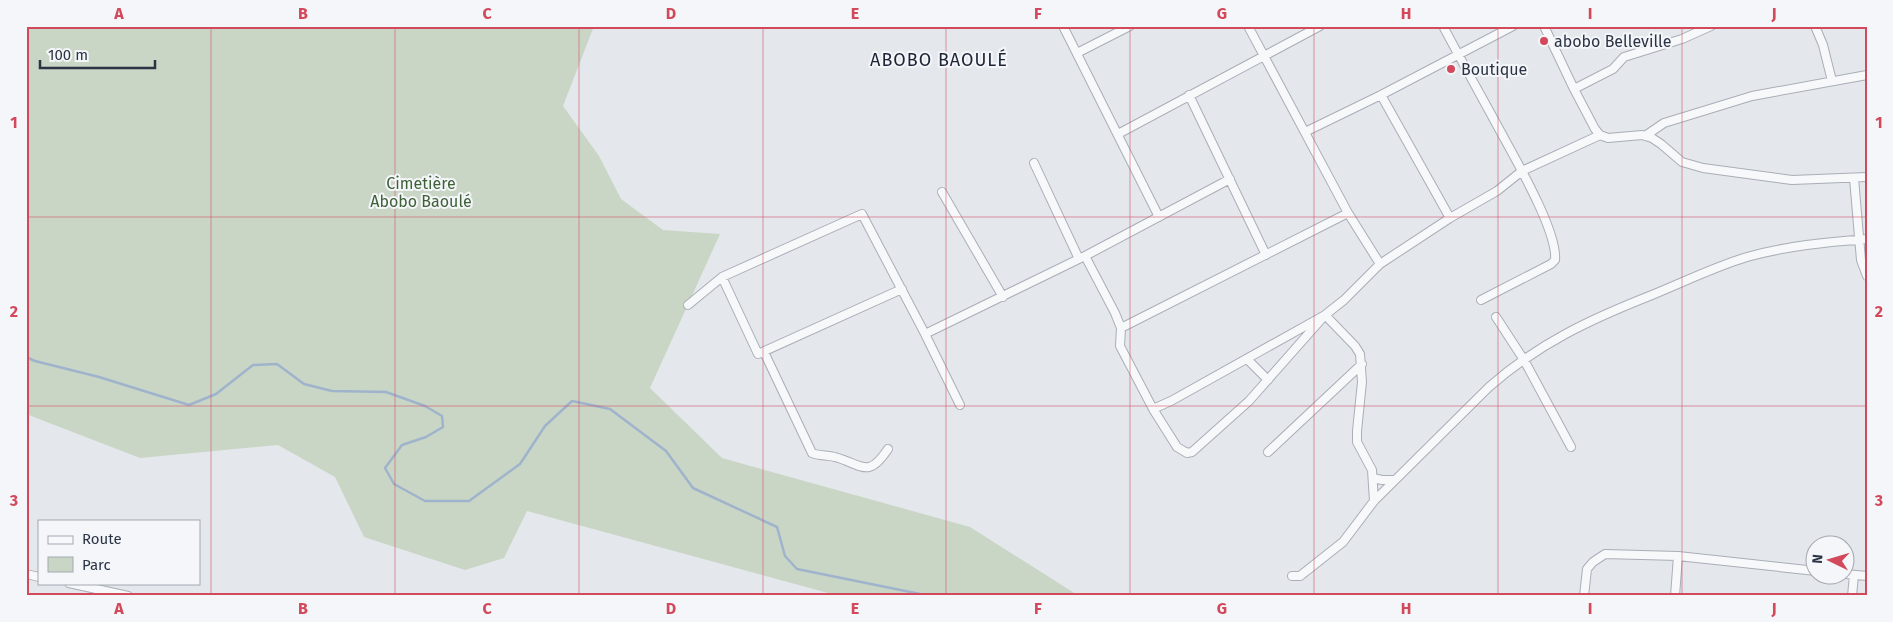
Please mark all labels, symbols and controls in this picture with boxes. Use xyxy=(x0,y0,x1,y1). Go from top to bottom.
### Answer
text: A xyxy=(113,4,124,23)
text: B xyxy=(298,4,308,23)
text: C xyxy=(482,4,492,23)
text: D xyxy=(666,4,676,23)
text: E xyxy=(851,4,859,23)
text: F xyxy=(1034,4,1042,23)
text: G xyxy=(1217,4,1227,23)
text: H xyxy=(1401,4,1411,23)
text: I xyxy=(1588,4,1592,23)
text: J xyxy=(1770,4,1777,23)
place label: abobo Belleville xyxy=(1554,32,1671,51)
marker: abobo Belleville xyxy=(1538,35,1550,47)
scale bar xyxy=(40,38,155,70)
text: 100 m xyxy=(48,46,88,64)
district label: ABOBO BAOULÉ xyxy=(870,48,1008,71)
place label: Boutique xyxy=(1461,60,1527,79)
marker: Boutique xyxy=(1445,63,1457,75)
text: 1 xyxy=(10,113,18,132)
text: 1 xyxy=(1875,113,1883,132)
park label: Cimetière Abobo Baoulé xyxy=(370,174,472,211)
text: 2 xyxy=(10,302,18,321)
text: 2 xyxy=(1875,302,1883,321)
text: 3 xyxy=(9,491,18,510)
text: 3 xyxy=(1874,491,1883,510)
legend xyxy=(38,520,200,584)
text: Route xyxy=(82,530,122,548)
north arrow xyxy=(1806,534,1856,584)
text: N xyxy=(1809,554,1826,564)
text: Parc xyxy=(82,556,111,574)
text: A xyxy=(113,599,124,618)
text: B xyxy=(298,599,308,618)
text: C xyxy=(482,599,492,618)
text: D xyxy=(666,599,676,618)
text: E xyxy=(851,599,859,618)
text: F xyxy=(1034,599,1042,618)
text: G xyxy=(1217,599,1227,618)
text: H xyxy=(1401,599,1411,618)
text: I xyxy=(1588,599,1592,618)
text: J xyxy=(1770,599,1777,618)

